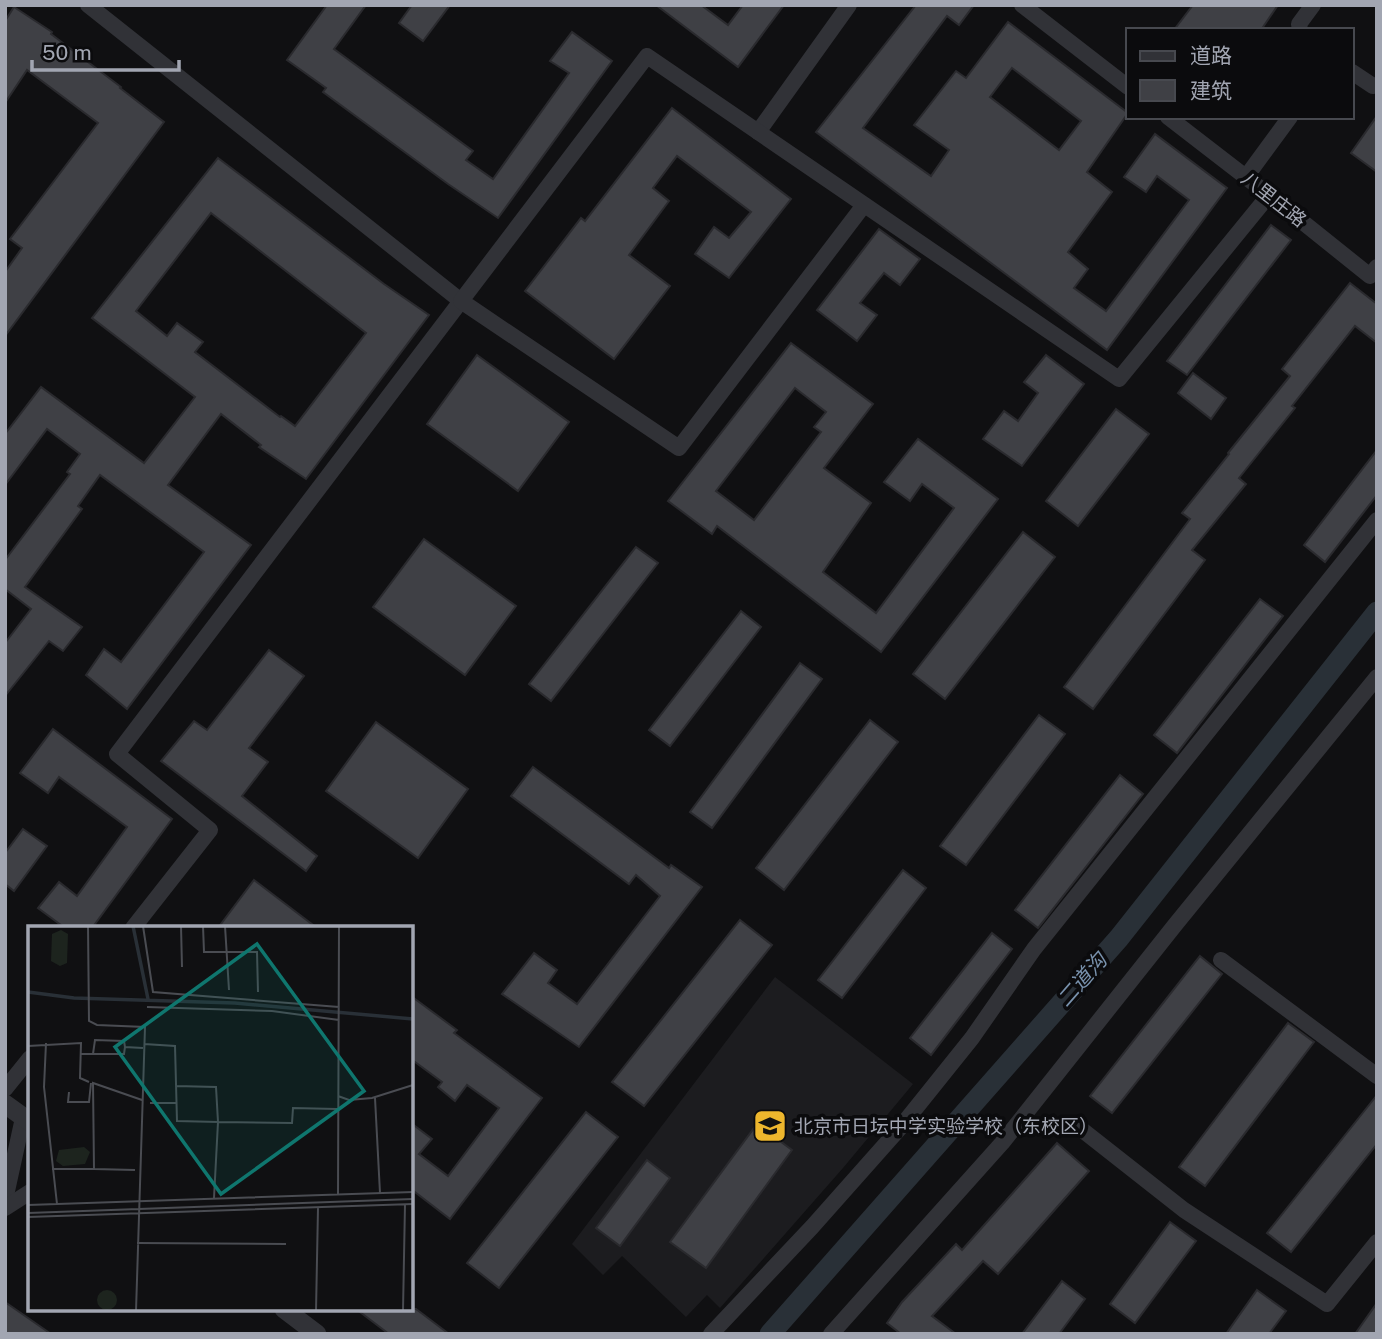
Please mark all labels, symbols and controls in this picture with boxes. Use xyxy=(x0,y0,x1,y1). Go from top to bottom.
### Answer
scale bar xyxy=(32,28,178,72)
legend xyxy=(1126,28,1354,119)
text: 50 m xyxy=(42,40,92,65)
text: 道路 xyxy=(1190,43,1232,68)
text: 建筑 xyxy=(1190,78,1232,103)
street label: 八里庄路 xyxy=(1237,167,1311,231)
inset map xyxy=(28,926,413,1311)
water label: 二道沟 xyxy=(1052,946,1113,1012)
school or university icon: 北京市日坛中学实验学校（东校区） xyxy=(751,1107,789,1145)
place label: 北京市日坛中学实验学校（东校区） xyxy=(794,1115,1098,1137)

